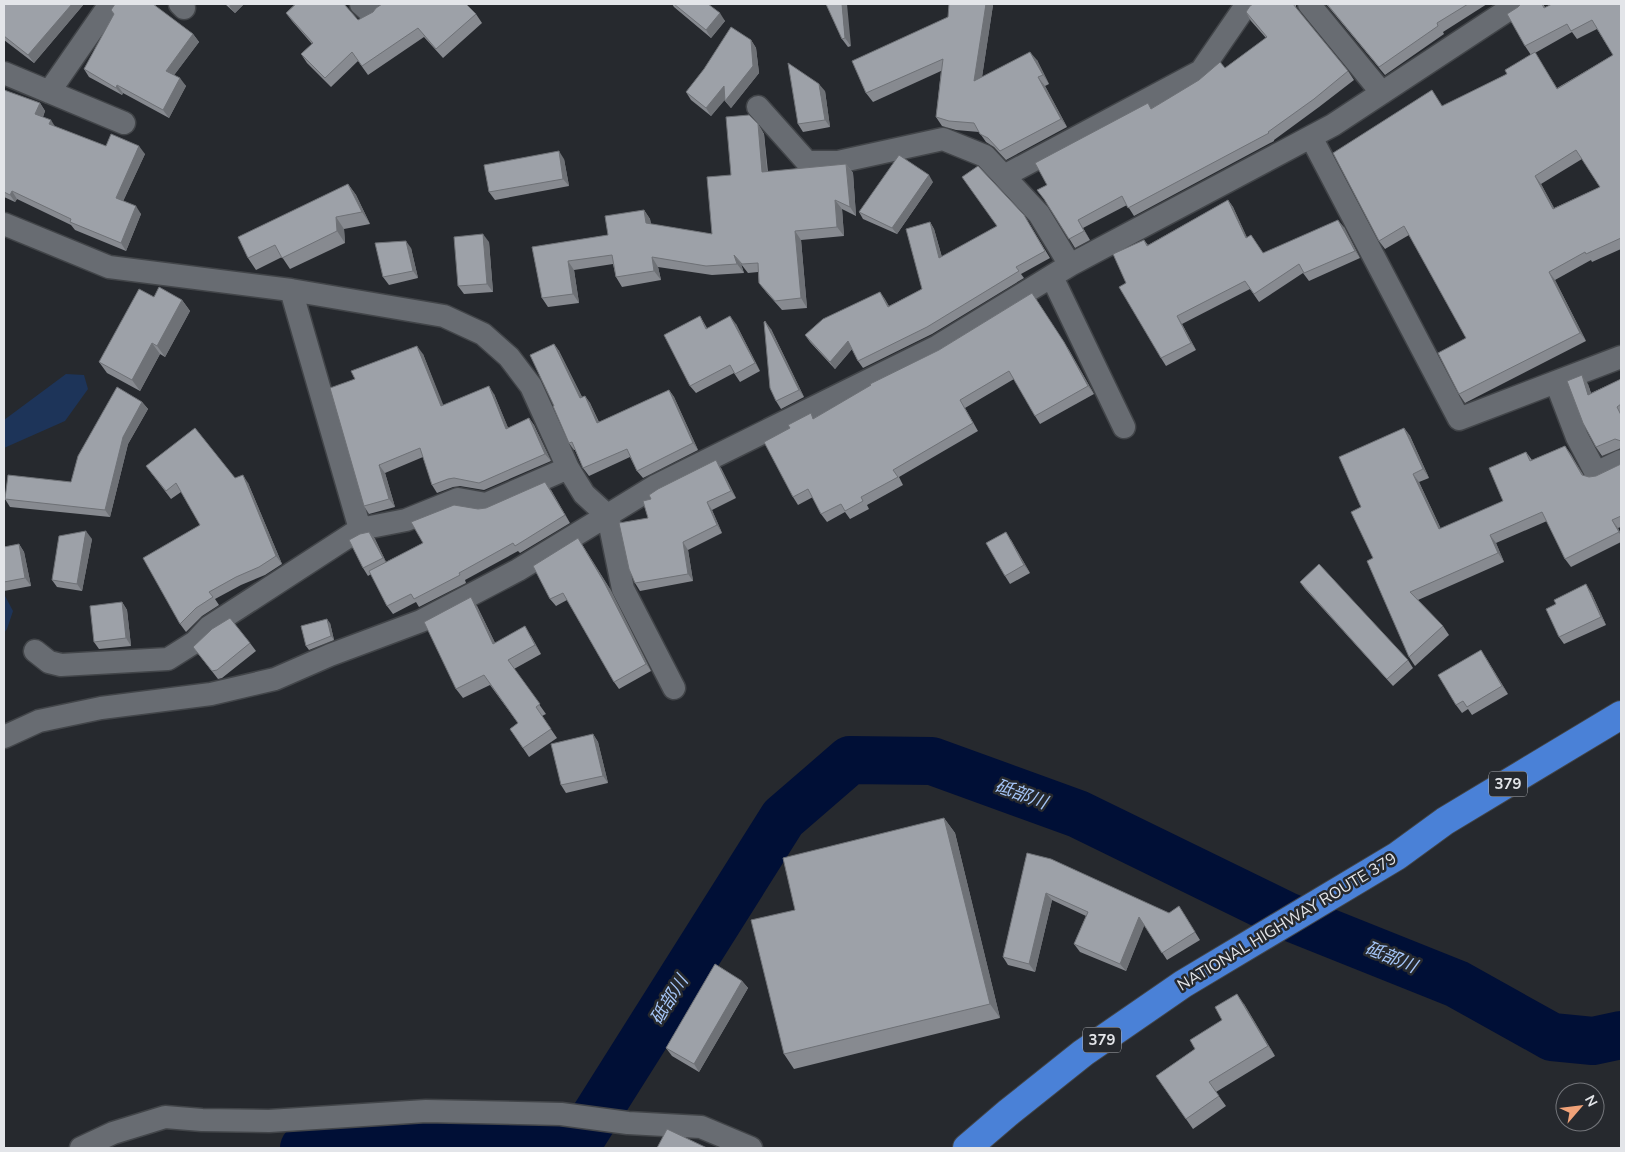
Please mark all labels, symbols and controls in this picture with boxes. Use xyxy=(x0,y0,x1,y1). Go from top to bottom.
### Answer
road number: 379 xyxy=(1489,772,1527,796)
water label: 砥部川 xyxy=(992,773,1052,815)
street label: NATIONAL HIGHWAY ROUTE 379 xyxy=(1173,848,1401,996)
water label: 砥部川 xyxy=(1361,936,1422,979)
water label: 砥部川 xyxy=(645,969,695,1029)
road number: 379 xyxy=(1083,1028,1121,1052)
north arrow xyxy=(1555,1082,1605,1132)
text: N xyxy=(1580,1092,1602,1110)

